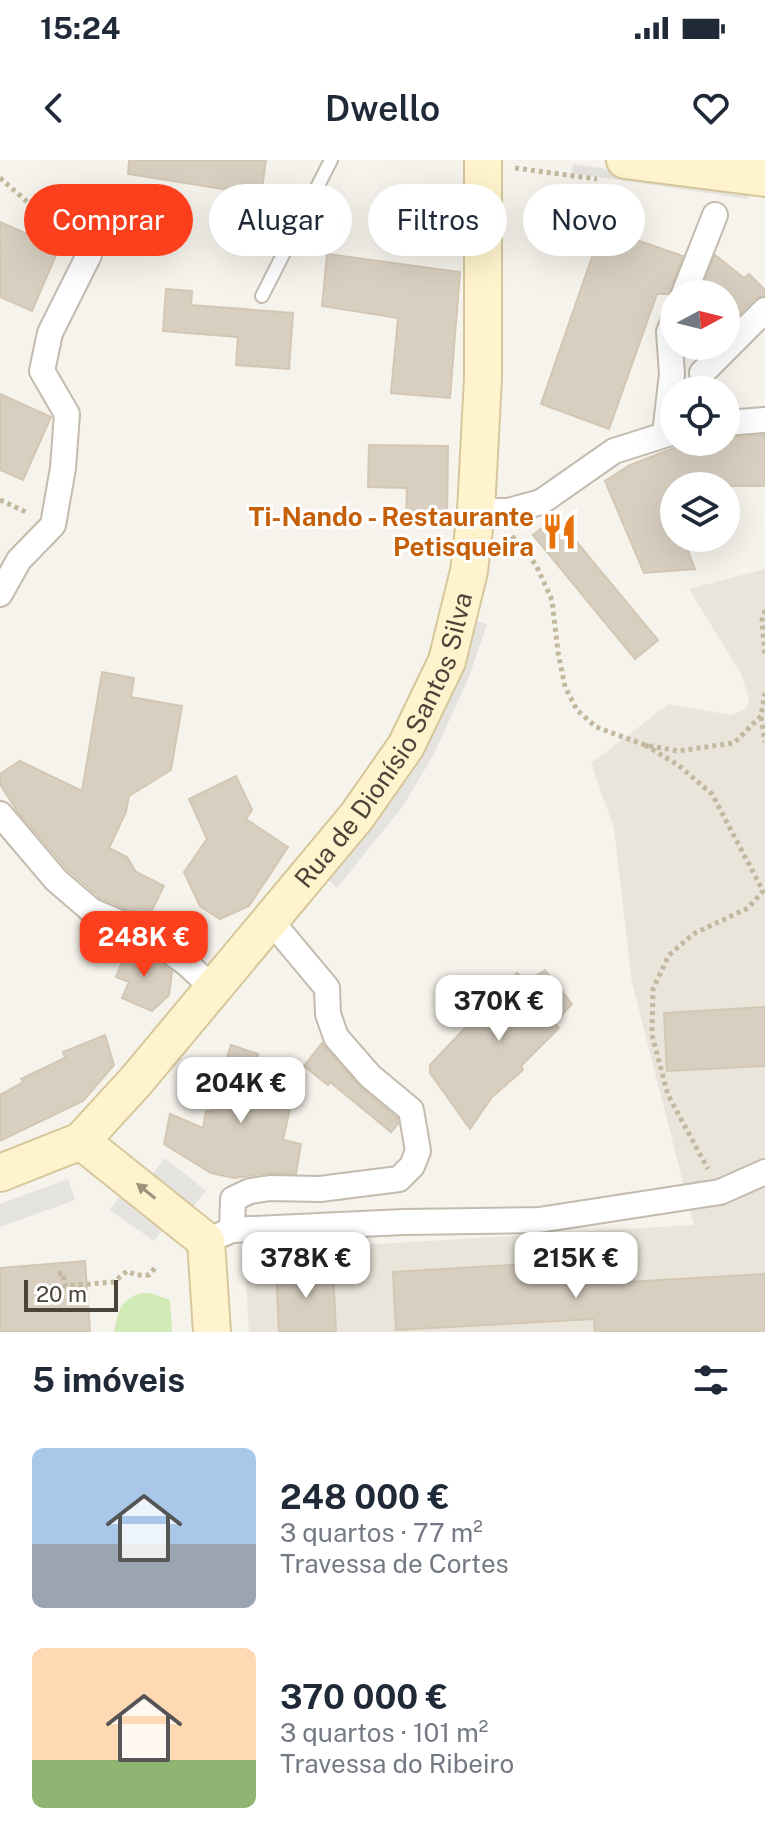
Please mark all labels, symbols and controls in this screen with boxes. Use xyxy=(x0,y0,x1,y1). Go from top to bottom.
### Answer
text: 15:24 xyxy=(40,10,121,46)
icon: back xyxy=(32,86,76,130)
icon: heart xyxy=(689,86,733,130)
text: Dwello xyxy=(325,87,440,129)
chip: Comprar xyxy=(24,184,193,256)
chip: Alugar xyxy=(209,184,352,256)
chip: Filtros xyxy=(368,184,507,256)
chip: Novo xyxy=(523,184,645,256)
north arrow xyxy=(660,280,740,360)
map controls xyxy=(660,280,740,552)
button: locate xyxy=(660,376,740,456)
button: layers xyxy=(660,472,740,552)
place label: Ti-Nando - Restaurante Petisqueira xyxy=(248,501,534,562)
restaurant icon: Ti-Nando - Restaurante Petisqueira xyxy=(541,513,579,551)
street label: Rua de Dionísio Santos Silva xyxy=(288,589,478,894)
pin: 248K € xyxy=(79,911,209,979)
text: 248K € xyxy=(98,921,190,952)
pin: 370K € xyxy=(434,975,564,1043)
text: 370K € xyxy=(453,985,545,1016)
pin: 204K € xyxy=(176,1057,306,1125)
text: 204K € xyxy=(195,1067,287,1098)
one-way arrow xyxy=(136,1184,156,1200)
pin: 378K € xyxy=(241,1232,371,1300)
pin: 215K € xyxy=(511,1232,641,1300)
text: 378K € xyxy=(260,1242,352,1273)
text: 215K € xyxy=(533,1242,619,1273)
scale bar xyxy=(24,1276,118,1312)
text: 20 m xyxy=(36,1281,87,1307)
icon: filters xyxy=(689,1358,733,1402)
text: 5 imóveis xyxy=(32,1360,185,1400)
text: 248 000 € xyxy=(280,1477,450,1517)
icon: home xyxy=(96,1480,192,1576)
text: 3 quartos · 77 m² xyxy=(280,1517,483,1548)
text: Travessa de Cortes xyxy=(280,1548,509,1579)
text: 370 000 € xyxy=(280,1677,448,1717)
icon: home xyxy=(96,1680,192,1776)
text: 3 quartos · 101 m² xyxy=(280,1717,488,1748)
text: Travessa do Ribeiro xyxy=(280,1748,514,1779)

